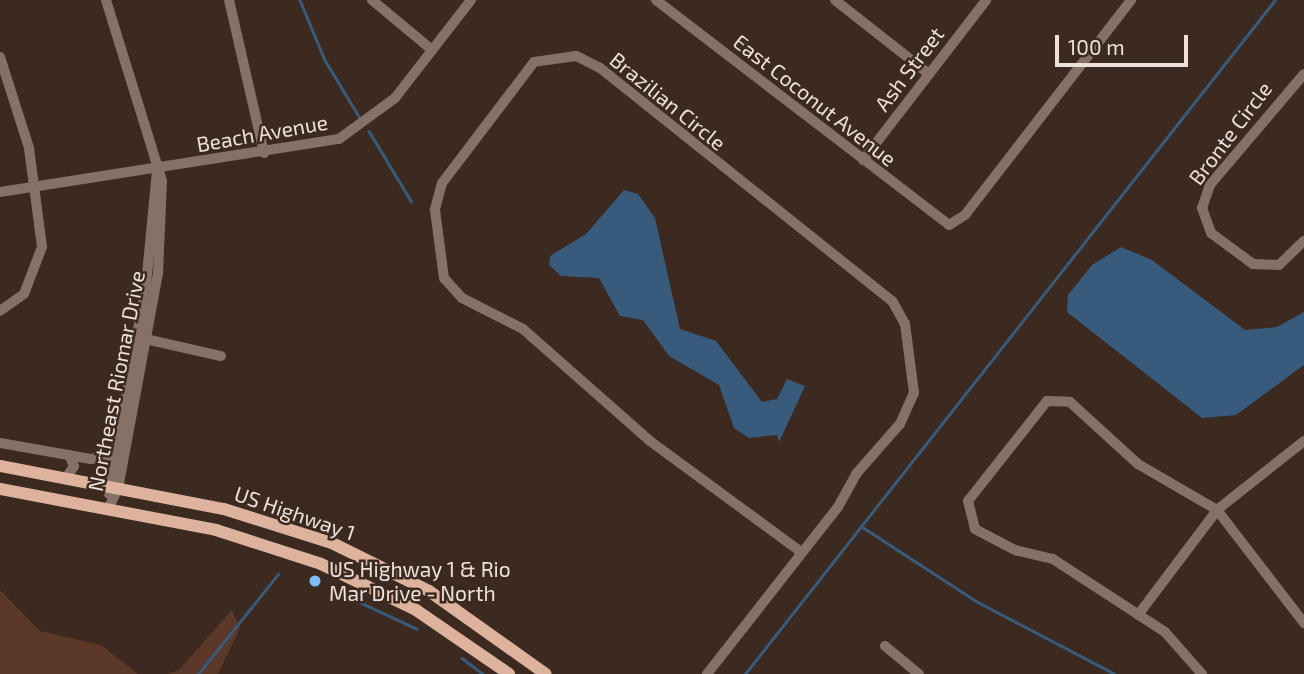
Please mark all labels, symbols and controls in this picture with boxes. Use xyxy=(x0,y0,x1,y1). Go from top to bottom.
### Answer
scale bar xyxy=(1059,21,1192,65)
street label: Ash Street xyxy=(869,22,949,116)
street label: East Coconut Avenue xyxy=(729,29,901,171)
text: 100 m xyxy=(1068,34,1125,59)
street label: Brazilian Circle xyxy=(605,47,731,155)
street label: Bronte Circle xyxy=(1183,77,1277,189)
street label: Beach Avenue xyxy=(194,109,330,157)
street label: Northeast Riomar Drive xyxy=(82,268,150,494)
street label: US Highway 1 xyxy=(231,480,359,546)
place label: US Highway 1 & Rio Mar Drive - North xyxy=(329,556,511,606)
marker: US Highway 1 & Rio Mar Drive - North xyxy=(307,573,323,589)

